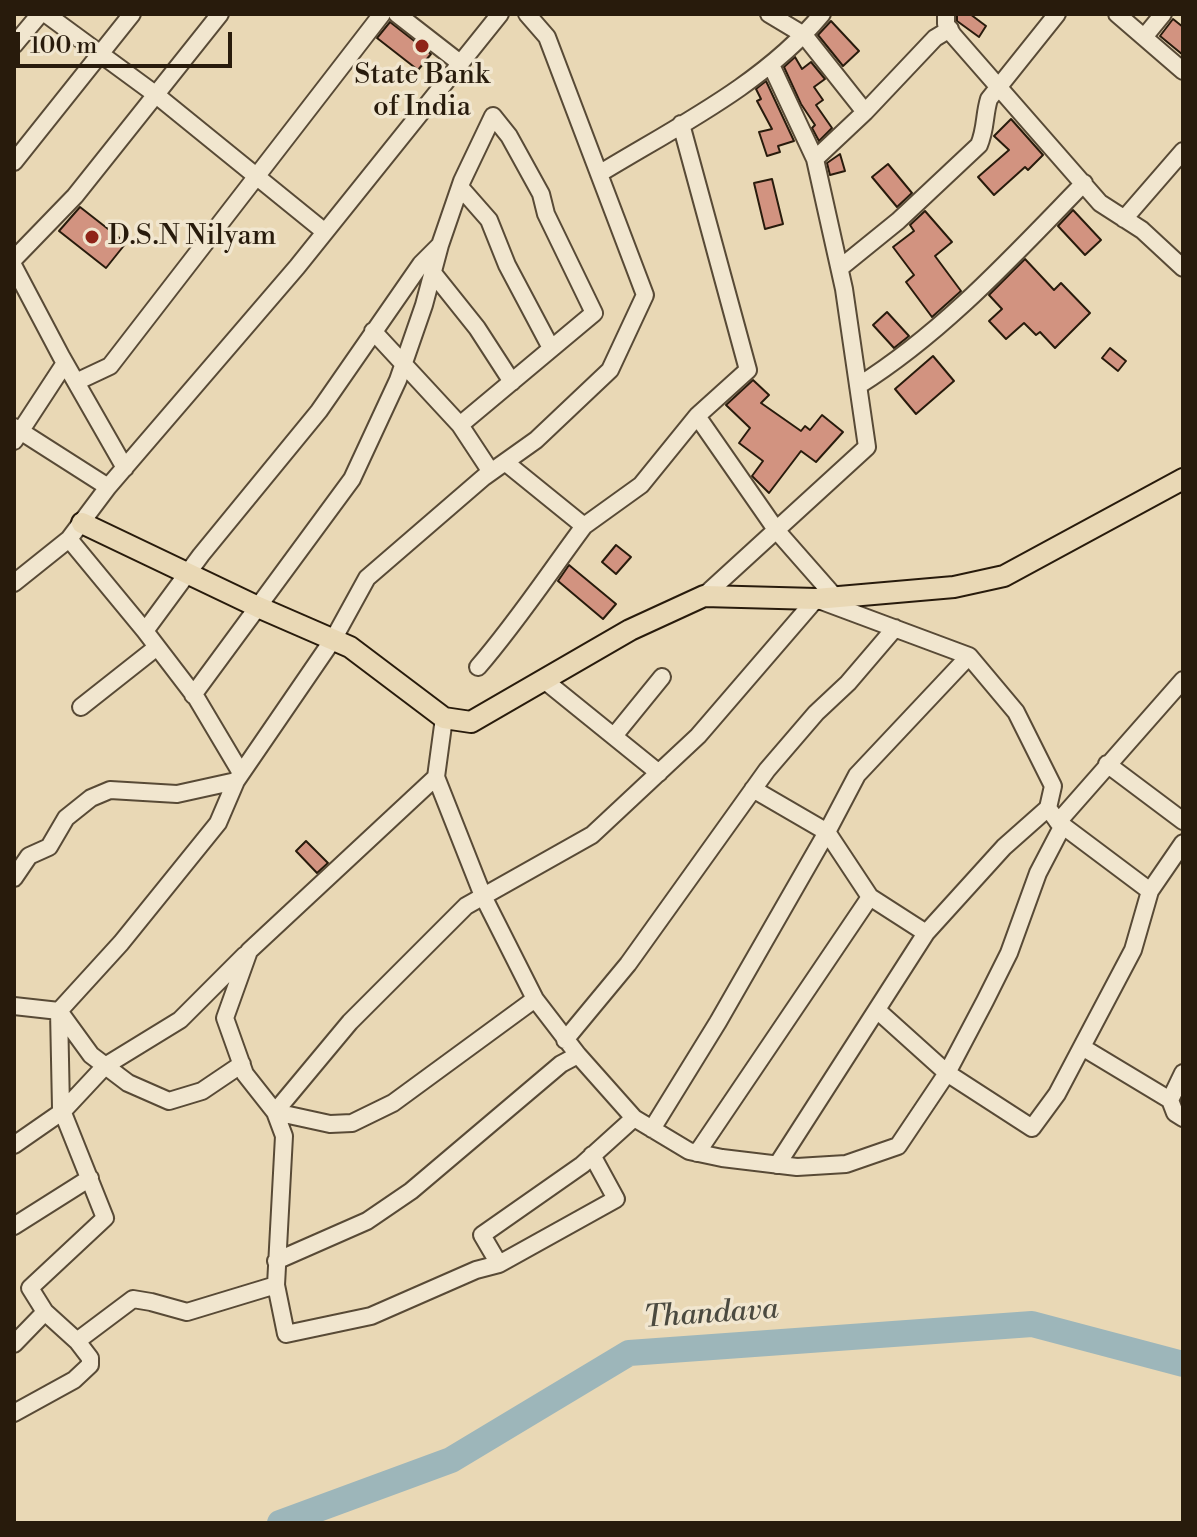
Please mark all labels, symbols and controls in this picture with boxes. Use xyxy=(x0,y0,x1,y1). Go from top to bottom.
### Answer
scale bar xyxy=(20,16,236,66)
text: 100 m xyxy=(30,31,97,61)
marker: State Bank of India xyxy=(413,37,431,55)
place label: State Bank of India xyxy=(354,59,490,125)
place label: D.S.N Nilyam xyxy=(108,220,276,254)
marker: D.S.N Nilyam xyxy=(83,228,101,246)
water label: Thandava xyxy=(642,1292,780,1338)

